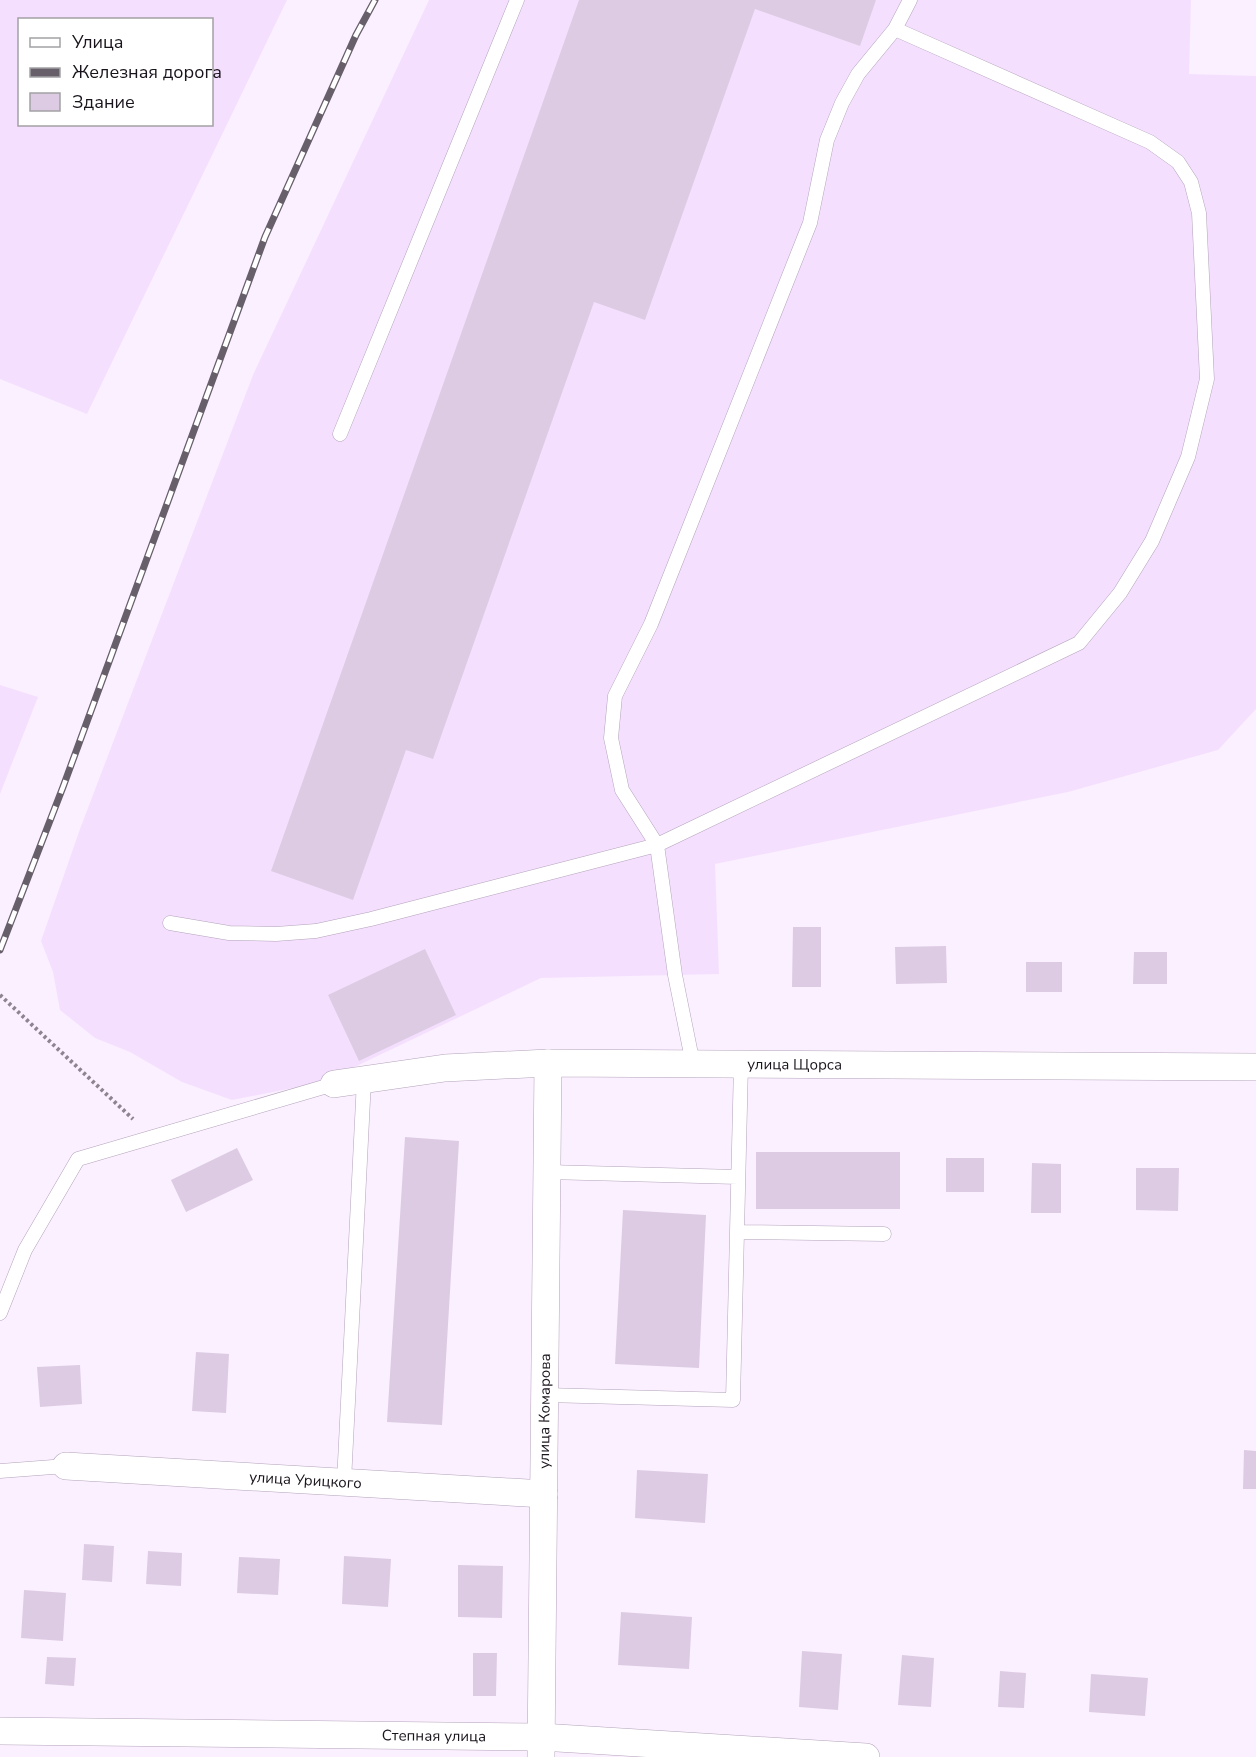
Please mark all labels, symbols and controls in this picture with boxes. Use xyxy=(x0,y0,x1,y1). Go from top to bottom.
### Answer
legend xyxy=(18,18,213,126)
text: Улица xyxy=(71,30,123,54)
text: Железная дорога xyxy=(72,60,222,84)
text: Здание xyxy=(72,90,135,114)
street label: улица Щорса xyxy=(747,1054,842,1075)
street label: улица Комарова xyxy=(534,1353,555,1469)
street label: улица Урицкого xyxy=(249,1467,362,1493)
street label: Степная улица xyxy=(382,1725,486,1746)

